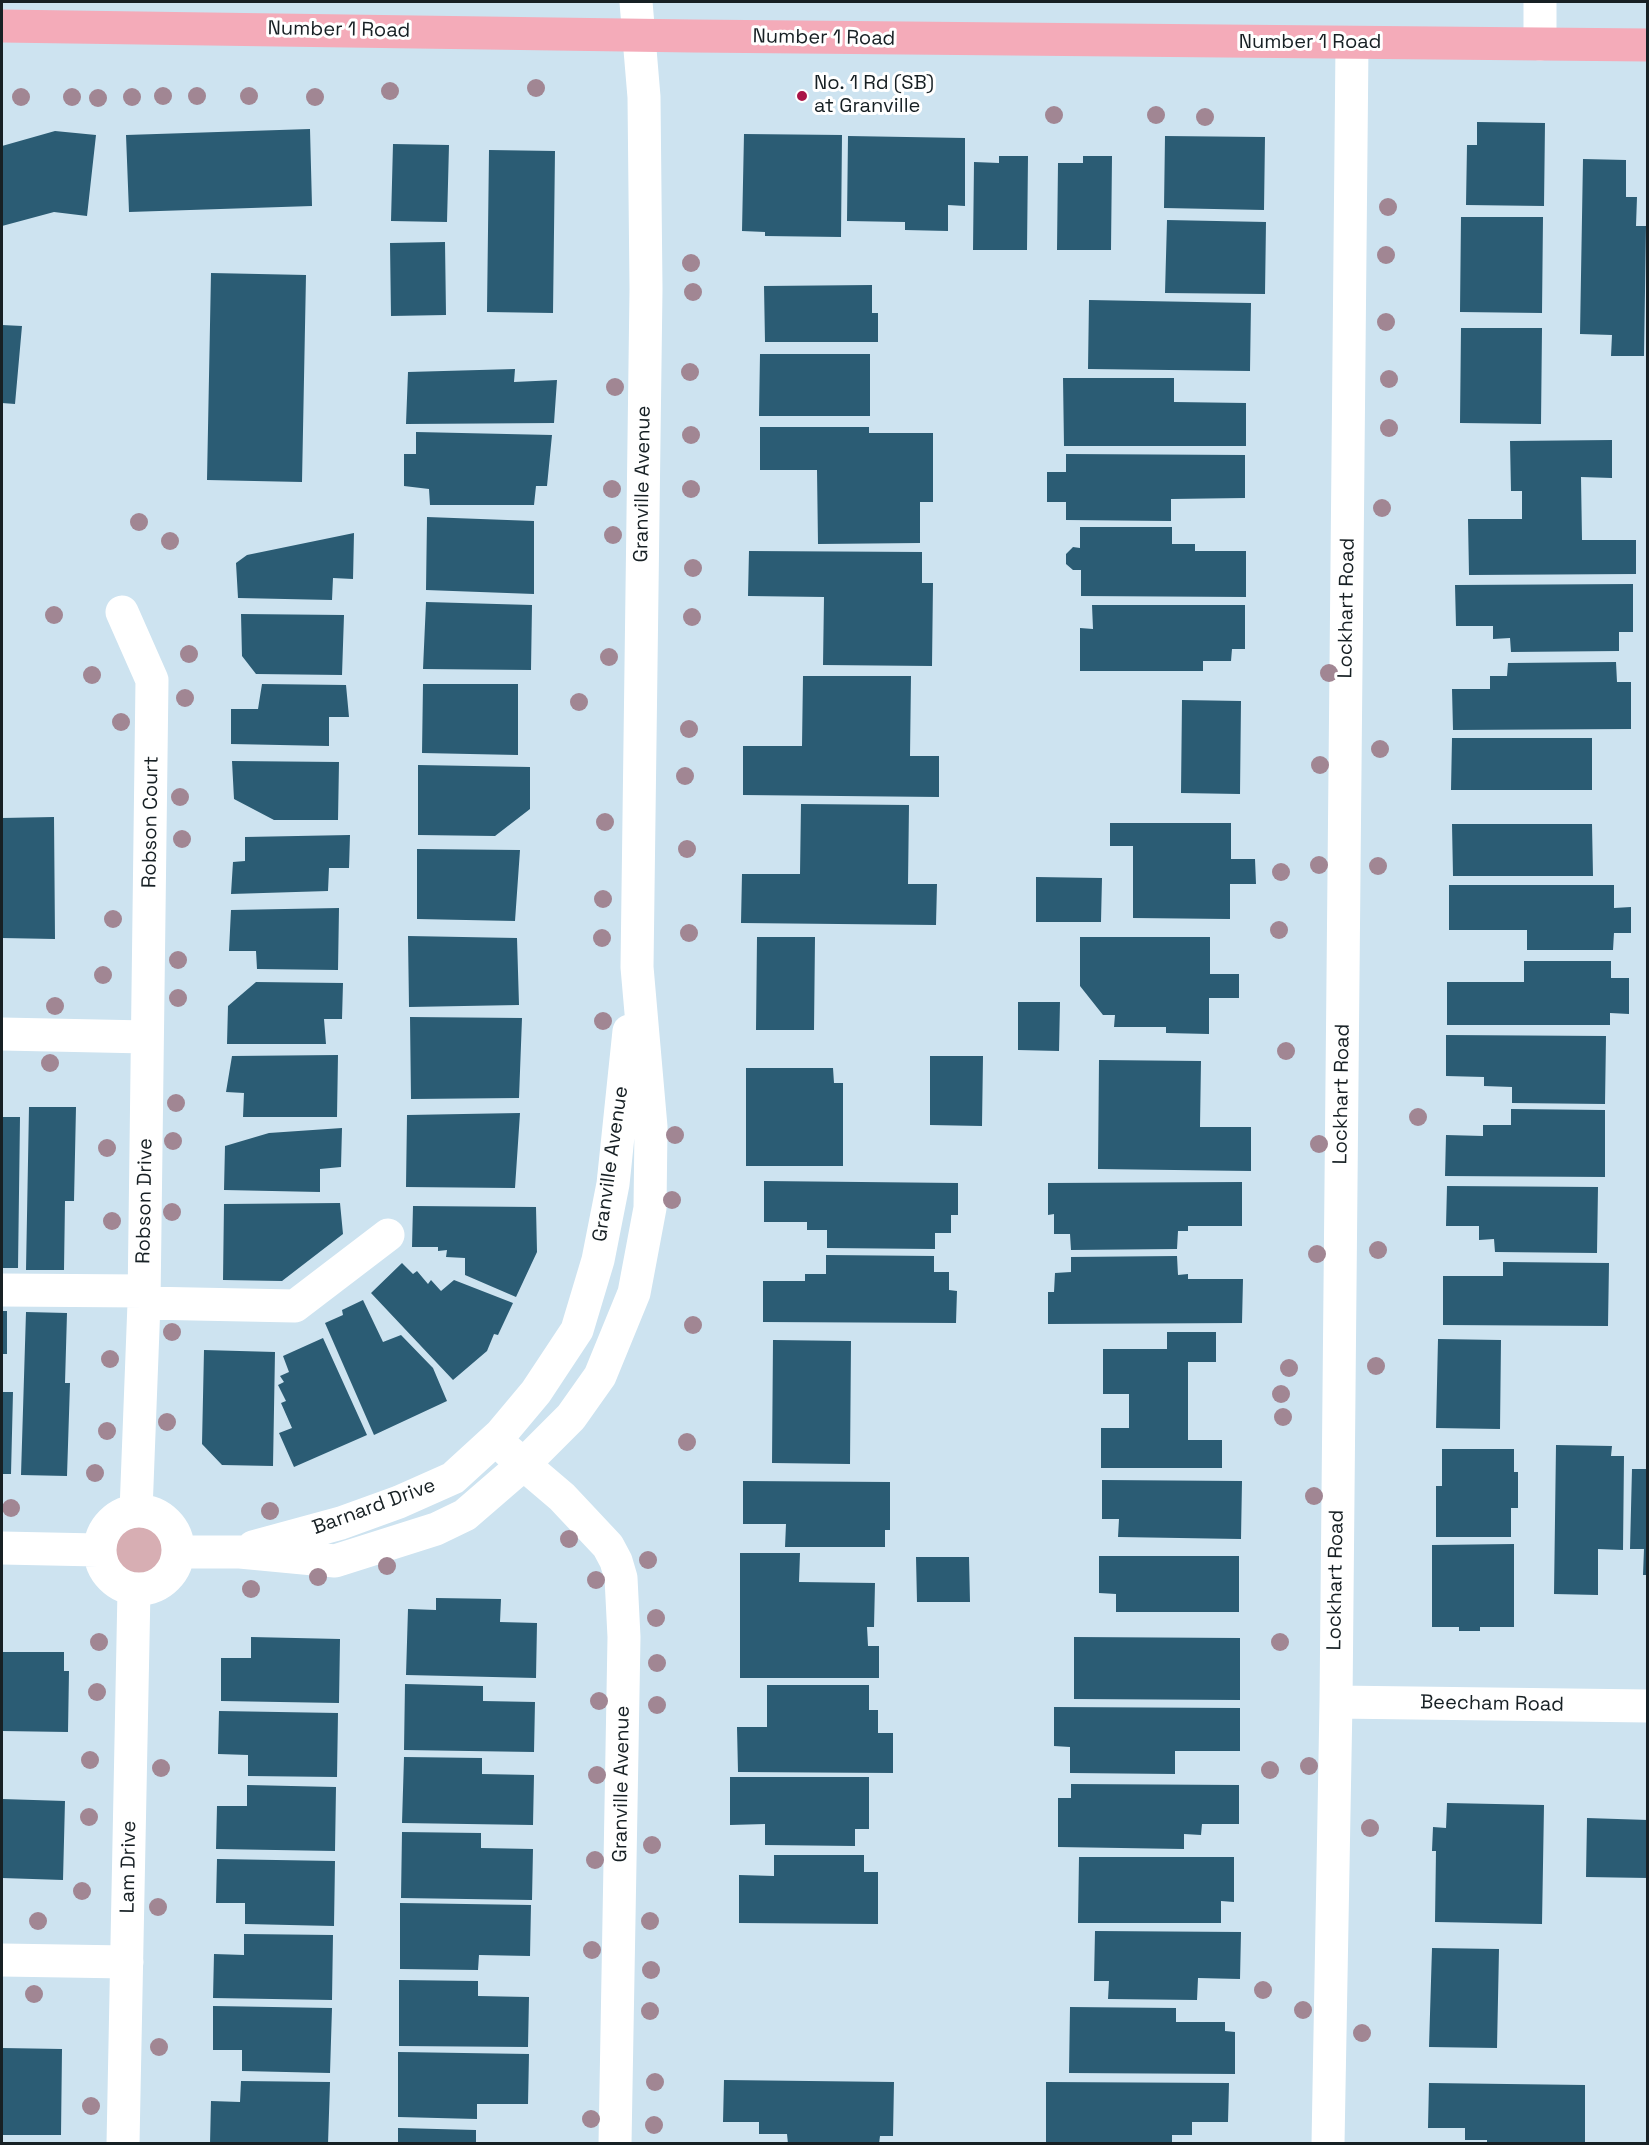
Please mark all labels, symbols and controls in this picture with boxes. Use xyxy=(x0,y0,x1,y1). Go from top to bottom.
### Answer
street label: Number 1 Road xyxy=(267,17,411,43)
street label: Number 1 Road xyxy=(752,25,896,51)
street label: Number 1 Road xyxy=(1239,31,1381,55)
place label: No. 1 Rd (SB) at Granville xyxy=(814,72,934,119)
marker: No. 1 Rd (SB) at Granville xyxy=(795,89,809,103)
street label: Granville Avenue xyxy=(630,405,656,563)
street label: Lockhart Road xyxy=(1334,537,1360,679)
street label: Robson Court xyxy=(138,756,164,888)
street label: Lockhart Road xyxy=(1329,1023,1355,1165)
street label: Granville Avenue xyxy=(588,1085,634,1243)
street label: Robson Drive xyxy=(132,1138,158,1264)
street label: Barnard Drive xyxy=(309,1474,439,1540)
street label: Lockhart Road xyxy=(1323,1509,1349,1651)
street label: Beecham Road xyxy=(1420,1691,1564,1717)
street label: Granville Avenue xyxy=(609,1705,635,1863)
street label: Lam Drive xyxy=(116,1820,142,1914)

